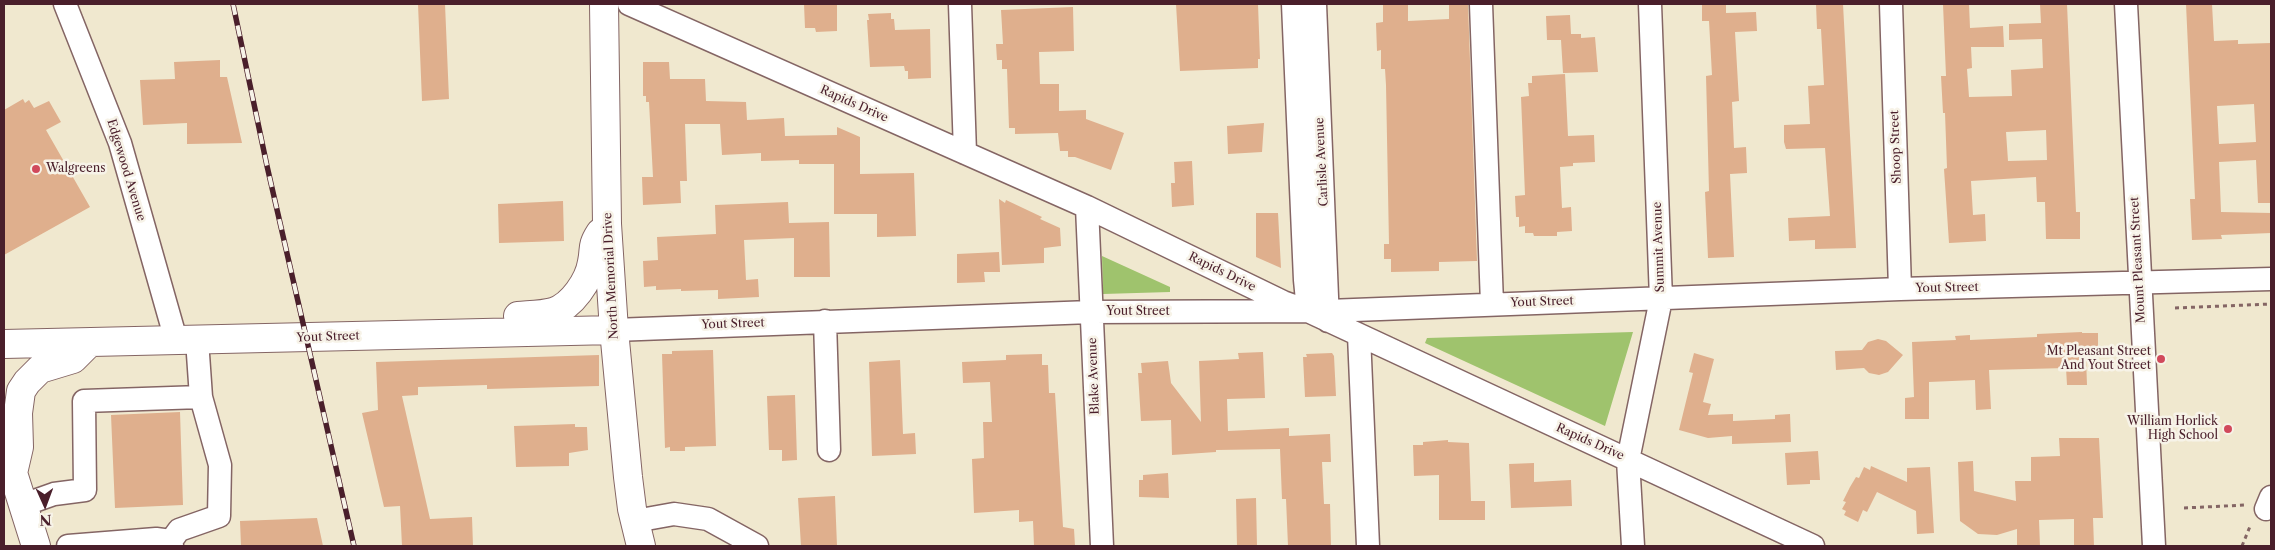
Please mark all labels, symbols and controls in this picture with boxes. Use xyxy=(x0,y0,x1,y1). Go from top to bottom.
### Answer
street label: Rapids Drive xyxy=(818,83,890,125)
street label: Shoop Street xyxy=(1888,110,1904,184)
street label: Edgewood Avenue xyxy=(104,117,148,223)
street label: Carlisle Avenue xyxy=(1312,117,1332,207)
place label: Walgreens xyxy=(46,162,105,176)
marker: Walgreens xyxy=(30,163,42,175)
street label: Mount Pleasant Street xyxy=(2127,196,2149,324)
street label: Summit Avenue xyxy=(1650,201,1668,293)
street label: North Memorial Drive xyxy=(600,212,622,340)
street label: Rapids Drive xyxy=(1186,250,1258,294)
street label: Yout Street xyxy=(1915,280,1979,296)
street label: Yout Street xyxy=(1510,294,1574,310)
street label: Yout Street xyxy=(1106,305,1170,319)
street label: Yout Street xyxy=(701,316,765,332)
street label: Yout Street xyxy=(296,329,360,345)
street label: Blake Avenue xyxy=(1085,337,1103,415)
place label: Mt Pleasant Street And Yout Street xyxy=(2047,345,2151,373)
marker: Mt Pleasant Street And Yout Street xyxy=(2155,353,2167,365)
place label: William Horlick High School xyxy=(2127,415,2218,443)
street label: Rapids Drive xyxy=(1554,421,1626,463)
marker: William Horlick High School xyxy=(2222,423,2234,435)
north arrow xyxy=(20,480,70,530)
text: N xyxy=(39,511,52,529)

